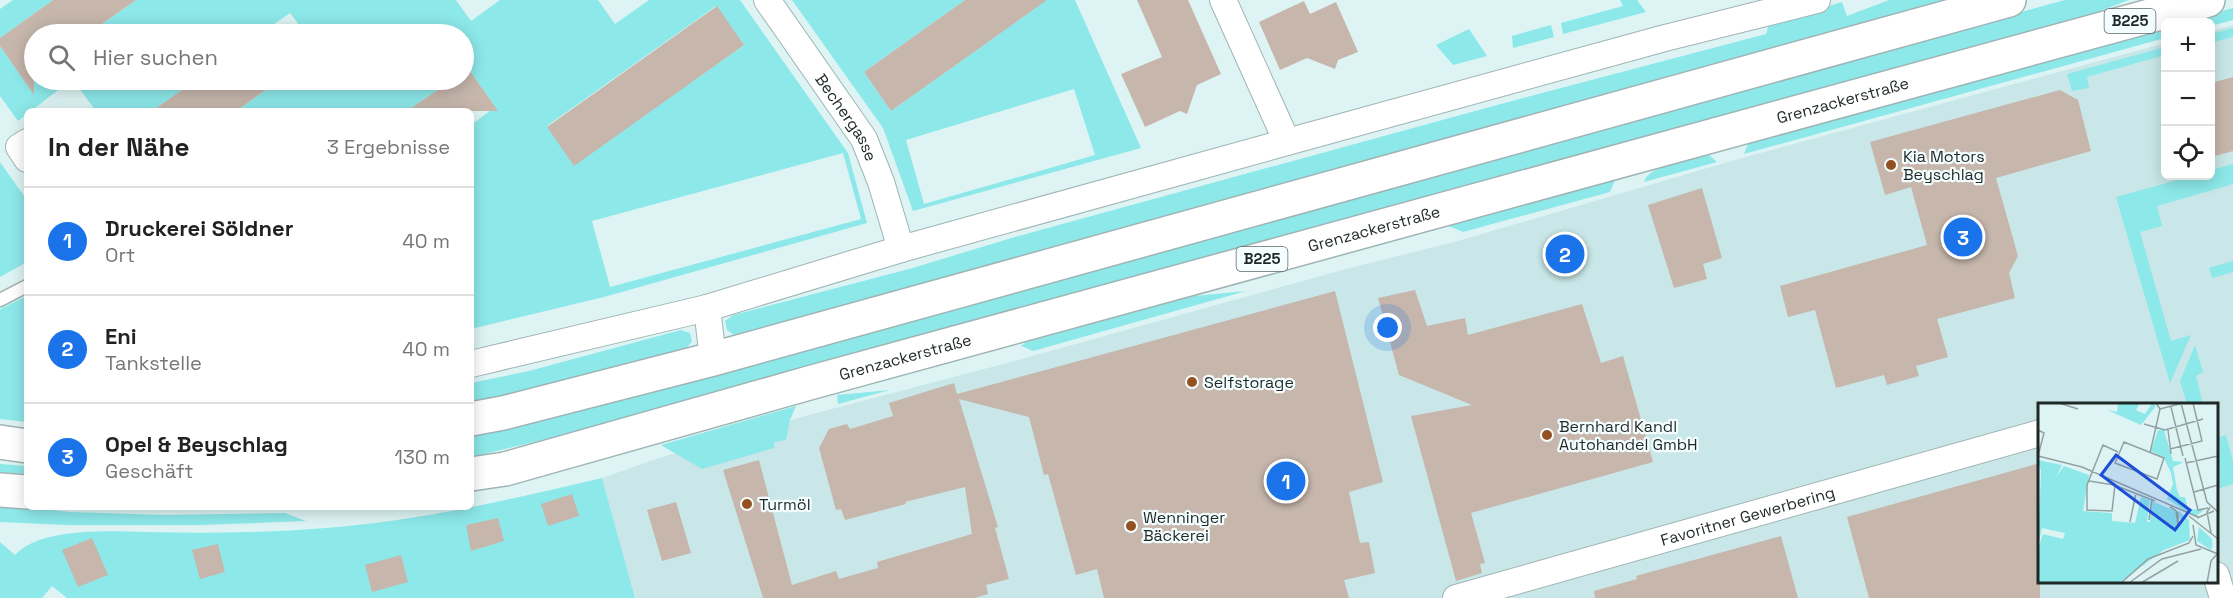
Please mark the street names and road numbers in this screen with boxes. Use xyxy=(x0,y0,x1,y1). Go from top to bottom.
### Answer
road number: B225 xyxy=(2104,9,2156,33)
street label: Bechergasse xyxy=(810,70,882,164)
street label: Grenzackerstraße xyxy=(1774,72,1911,129)
street label: Grenzackerstraße xyxy=(1306,201,1442,257)
road number: B225 xyxy=(1236,247,1288,271)
street label: Grenzackerstraße xyxy=(837,329,974,385)
street label: Favoritner Gewerbering xyxy=(1658,481,1837,551)

